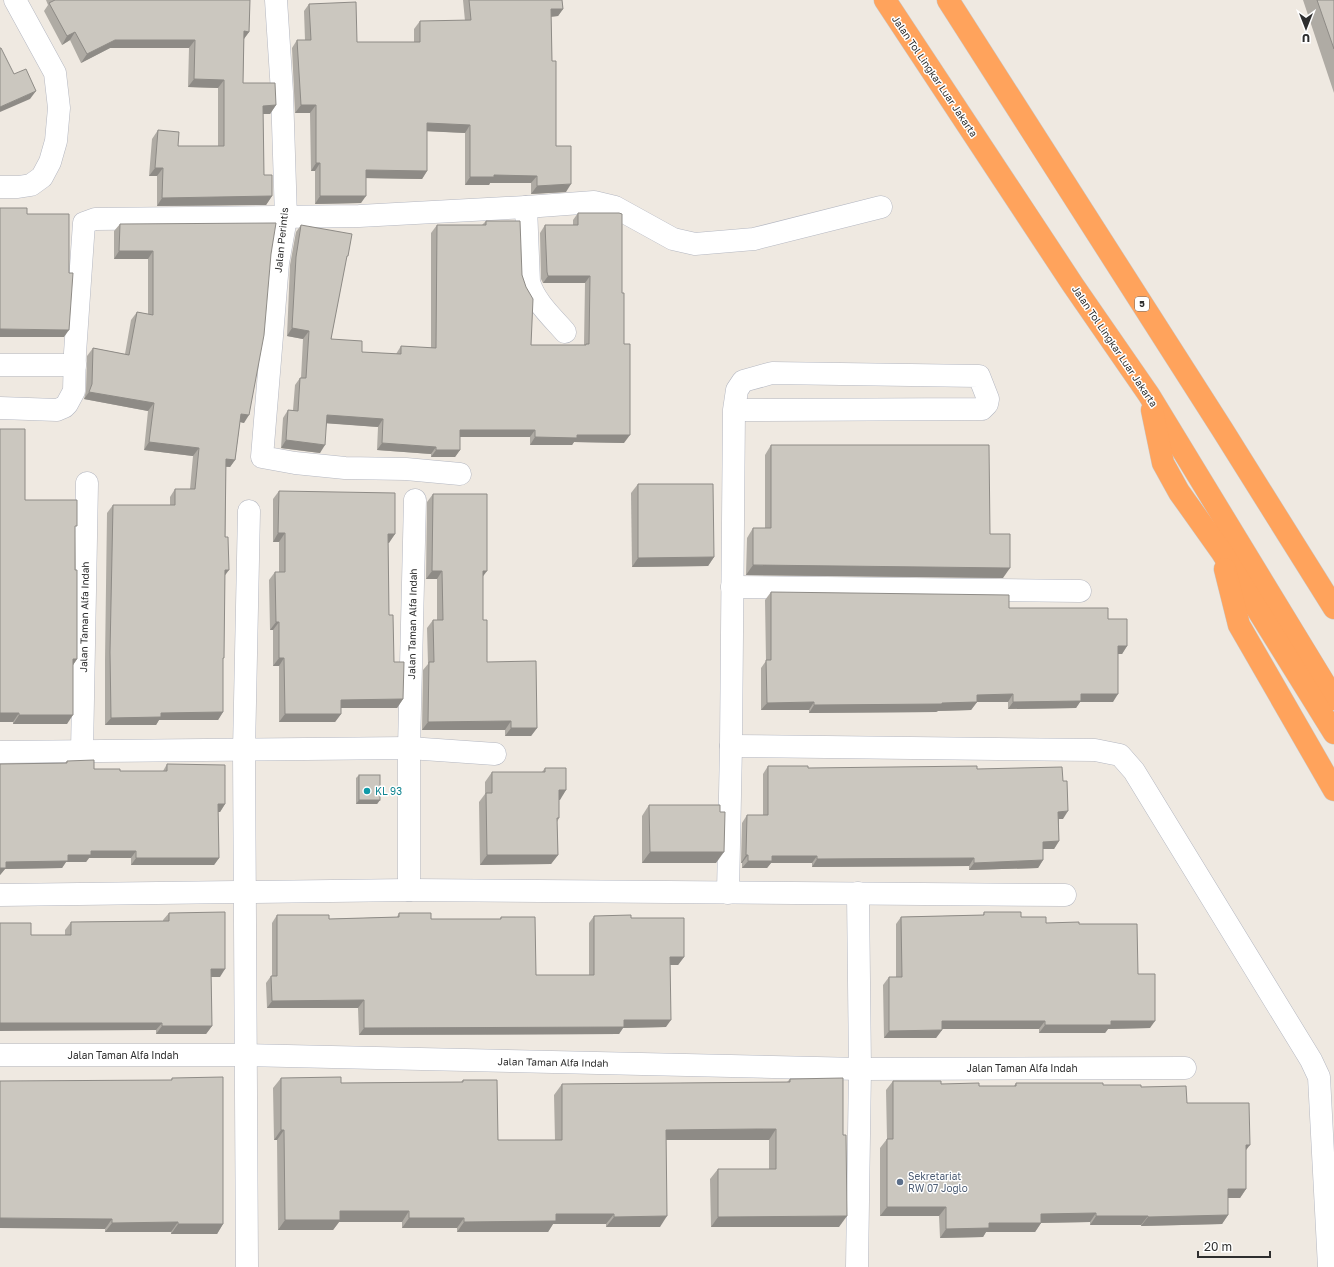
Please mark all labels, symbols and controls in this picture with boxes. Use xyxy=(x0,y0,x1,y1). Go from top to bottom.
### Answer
north arrow xyxy=(1286,8,1326,48)
street label: Jalan Tol Lingkar Luar Jakarta xyxy=(890,13,980,139)
text: U xyxy=(1302,32,1310,45)
street label: Jalan Perintis xyxy=(272,207,290,273)
street label: Jalan Tol Lingkar Luar Jakarta xyxy=(1070,283,1160,409)
road number: 5 xyxy=(1135,297,1149,311)
street label: Jalan Taman Alfa Indah xyxy=(77,561,91,673)
street label: Jalan Taman Alfa Indah xyxy=(405,568,419,680)
place label: KL 93 xyxy=(375,785,402,797)
marker: KL 93 xyxy=(362,786,372,796)
street label: Jalan Taman Alfa Indah xyxy=(67,1049,179,1061)
street label: Jalan Taman Alfa Indah xyxy=(497,1055,609,1069)
street label: Jalan Taman Alfa Indah xyxy=(966,1062,1078,1074)
place label: Sekretariat RW 07 Joglo xyxy=(908,1170,968,1194)
marker: Sekretariat RW 07 Joglo xyxy=(895,1177,905,1187)
scale bar xyxy=(1198,1233,1270,1259)
text: 20 m xyxy=(1204,1239,1232,1254)

